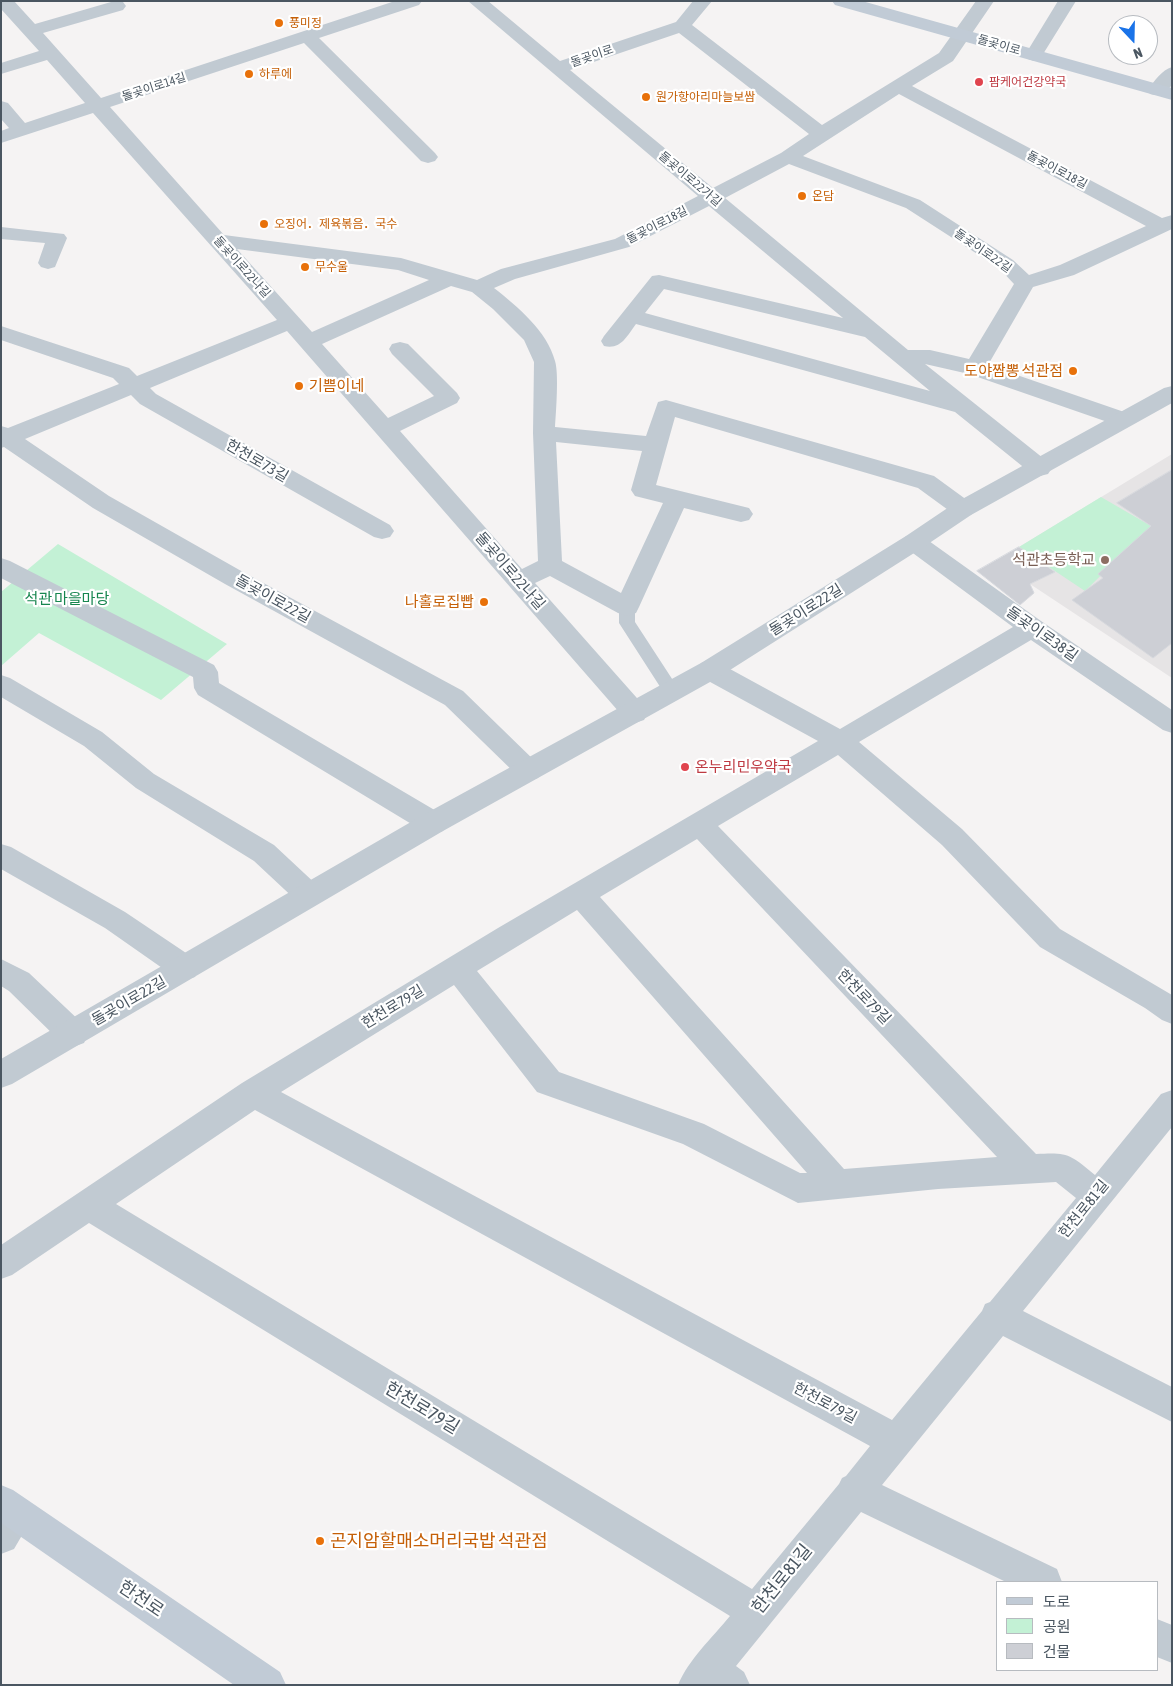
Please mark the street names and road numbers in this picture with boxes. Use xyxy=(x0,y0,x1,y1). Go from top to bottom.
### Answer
street label: 돌곶이로 xyxy=(976,32,1022,58)
street label: 돌곶이로 xyxy=(569,42,615,70)
street label: 돌곶이로14길 xyxy=(120,70,188,104)
street label: 돌곶이로18길 xyxy=(1024,148,1090,192)
street label: 돌곶이로22가길 xyxy=(656,149,724,209)
street label: 돌곶이로18길 xyxy=(624,203,690,247)
street label: 돌곶이로22길 xyxy=(952,226,1014,276)
street label: 돌곶이로22나길 xyxy=(211,233,273,301)
street label: 한천로73길 xyxy=(222,436,292,486)
street label: 돌곶이로22나길 xyxy=(471,529,549,613)
street label: 돌곶이로22길 xyxy=(232,571,314,627)
street label: 돌곶이로22길 xyxy=(766,580,846,640)
street label: 돌곶이로38길 xyxy=(1003,603,1081,665)
street label: 한천로79길 xyxy=(833,966,895,1028)
street label: 돌곶이로22길 xyxy=(89,972,169,1030)
street label: 한천로79길 xyxy=(359,981,427,1033)
street label: 한천로81길 xyxy=(1055,1176,1113,1242)
street label: 한천로79길 xyxy=(381,1377,463,1439)
street label: 한천로79길 xyxy=(790,1379,860,1427)
street label: 한천로81길 xyxy=(747,1540,817,1618)
street label: 한천로 xyxy=(114,1576,168,1622)

